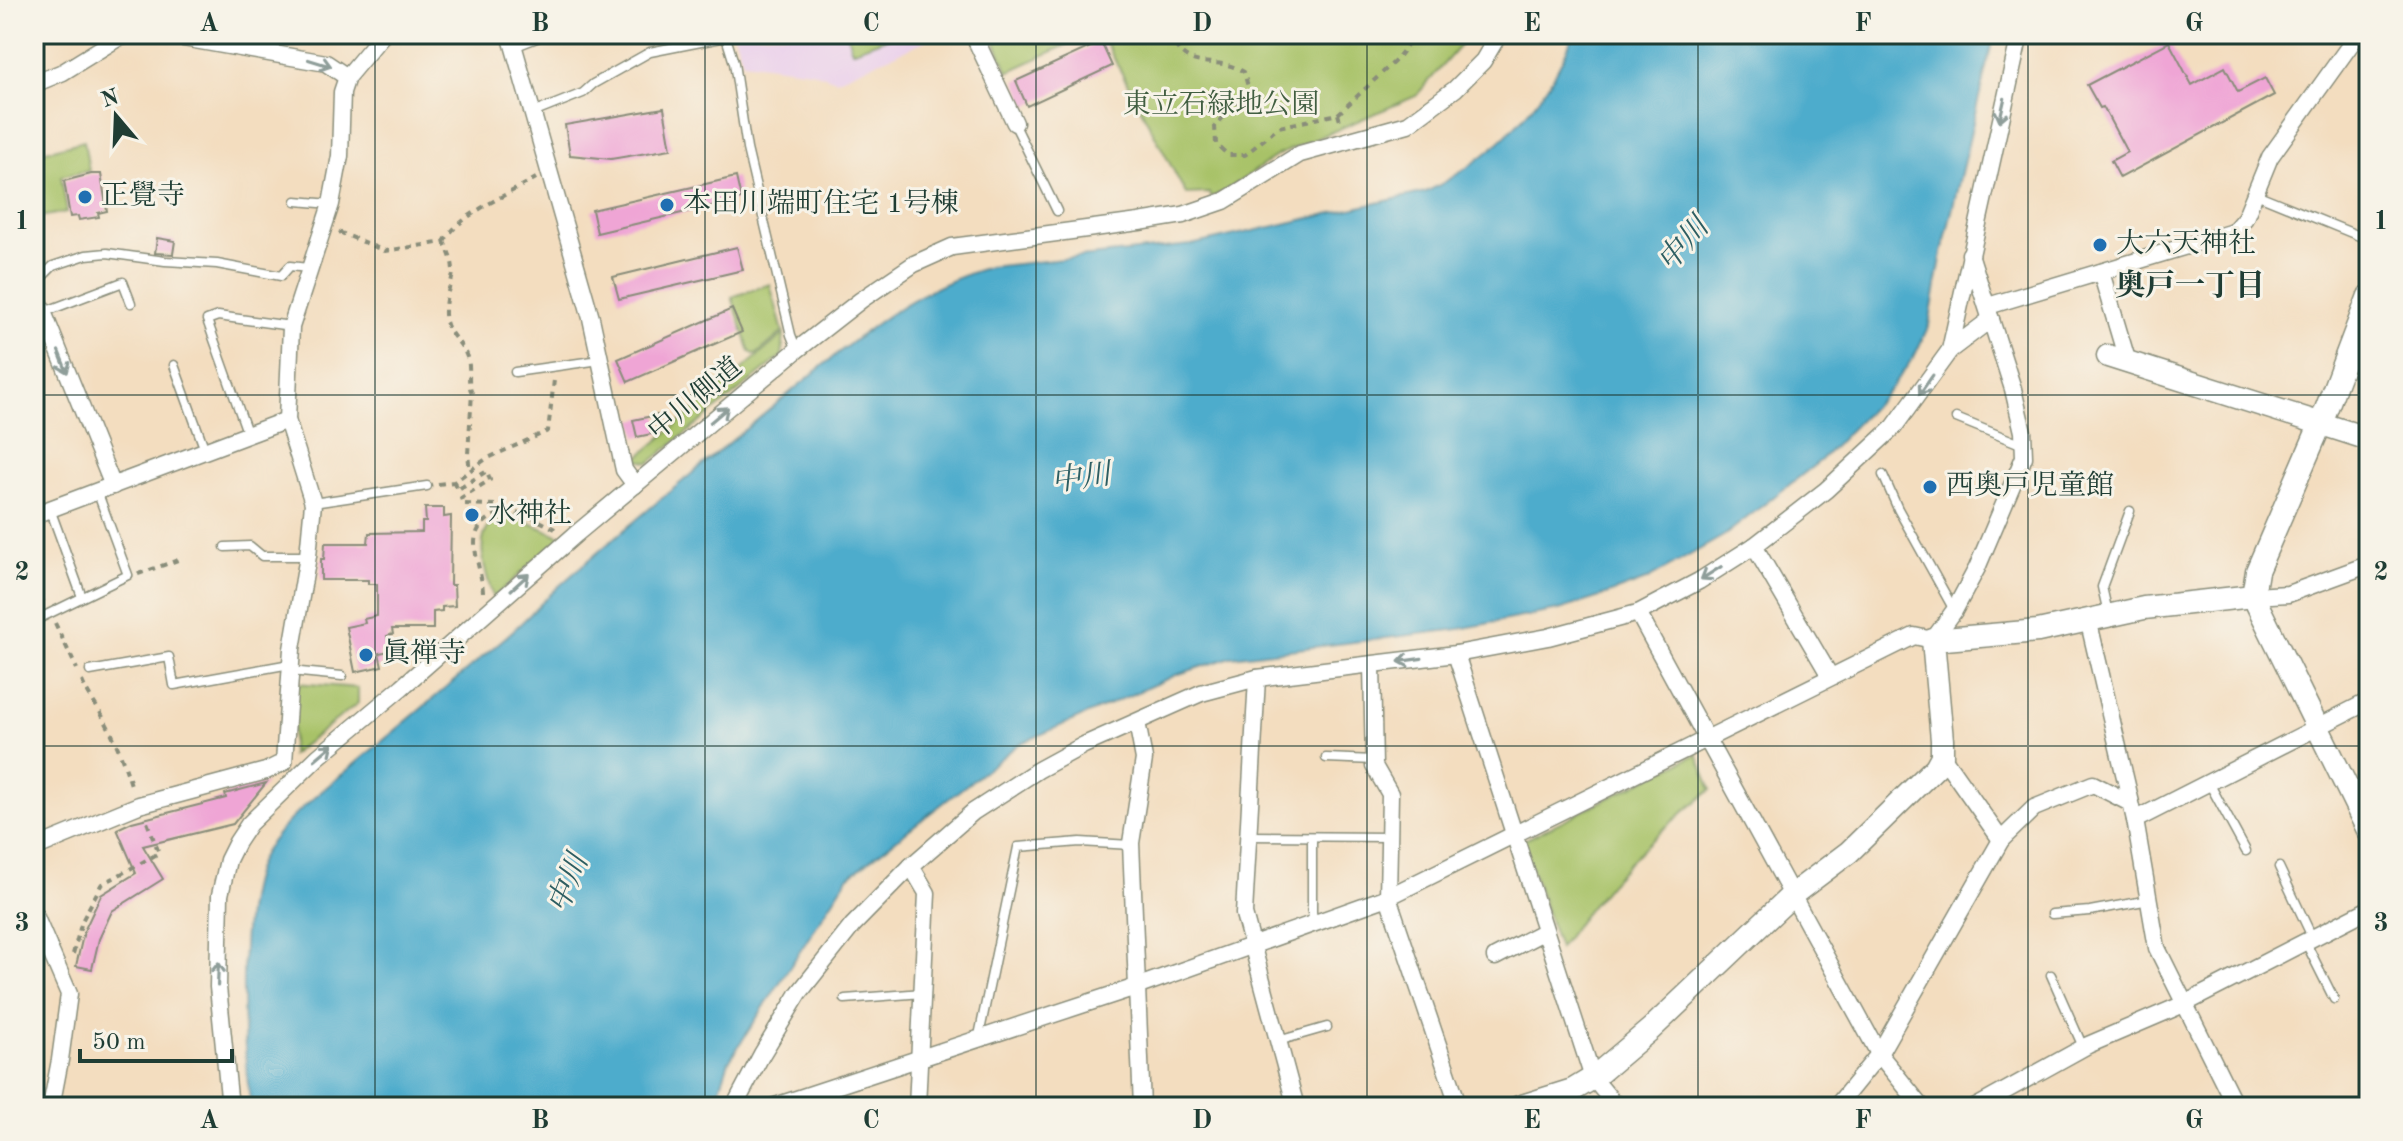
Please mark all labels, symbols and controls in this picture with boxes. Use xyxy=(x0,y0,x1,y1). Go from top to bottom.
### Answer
text: A xyxy=(199,11,219,37)
text: B xyxy=(531,11,549,37)
text: C xyxy=(862,11,880,37)
text: D xyxy=(1192,11,1212,37)
text: E xyxy=(1523,11,1541,37)
text: F xyxy=(1854,11,1872,37)
text: G xyxy=(2185,11,2203,37)
one-way arrow xyxy=(308,57,333,72)
north arrow xyxy=(76,76,156,156)
text: N xyxy=(99,86,122,112)
park label: 東立石緑地公園 xyxy=(1123,89,1319,120)
one-way arrow xyxy=(1994,97,2009,122)
place label: 正覺寺 xyxy=(101,180,185,211)
marker: 正覺寺 xyxy=(76,188,94,206)
place label: 本田川端町住宅 1号棟 xyxy=(683,188,959,219)
marker: 本田川端町住宅 1号棟 xyxy=(658,196,676,214)
water label: 中川 xyxy=(1651,208,1717,277)
text: 1 xyxy=(14,209,30,235)
text: 1 xyxy=(2373,209,2389,235)
place label: 大六天神社 xyxy=(2116,228,2256,259)
marker: 大六天神社 xyxy=(2091,236,2109,254)
district label: 奥戸一丁目 xyxy=(2115,269,2265,302)
one-way arrow xyxy=(57,349,71,374)
street label: 中川側道 xyxy=(642,351,748,447)
one-way arrow xyxy=(1918,374,1934,396)
one-way arrow xyxy=(709,406,729,424)
water label: 中川 xyxy=(1049,457,1116,498)
place label: 西奥戸児童館 xyxy=(1946,470,2114,501)
marker: 西奥戸児童館 xyxy=(1921,478,1939,496)
place label: 水神社 xyxy=(488,498,572,529)
marker: 水神社 xyxy=(463,506,481,524)
text: 2 xyxy=(14,560,30,586)
text: 2 xyxy=(2373,560,2389,586)
one-way arrow xyxy=(1700,566,1723,582)
one-way arrow xyxy=(510,574,530,592)
place label: 眞禅寺 xyxy=(382,638,466,669)
marker: 眞禅寺 xyxy=(357,646,375,664)
one-way arrow xyxy=(1398,653,1423,668)
one-way arrow xyxy=(313,743,333,761)
water label: 中川 xyxy=(541,847,595,917)
text: 3 xyxy=(14,911,30,937)
text: 3 xyxy=(2373,911,2389,937)
one-way arrow xyxy=(210,961,226,988)
scale bar xyxy=(80,1013,232,1063)
text: 50 m xyxy=(92,1031,146,1055)
text: A xyxy=(199,1108,219,1134)
text: B xyxy=(531,1108,549,1134)
text: C xyxy=(862,1108,880,1134)
text: D xyxy=(1192,1108,1212,1134)
text: E xyxy=(1523,1108,1541,1134)
text: F xyxy=(1854,1108,1872,1134)
text: G xyxy=(2185,1108,2203,1134)

